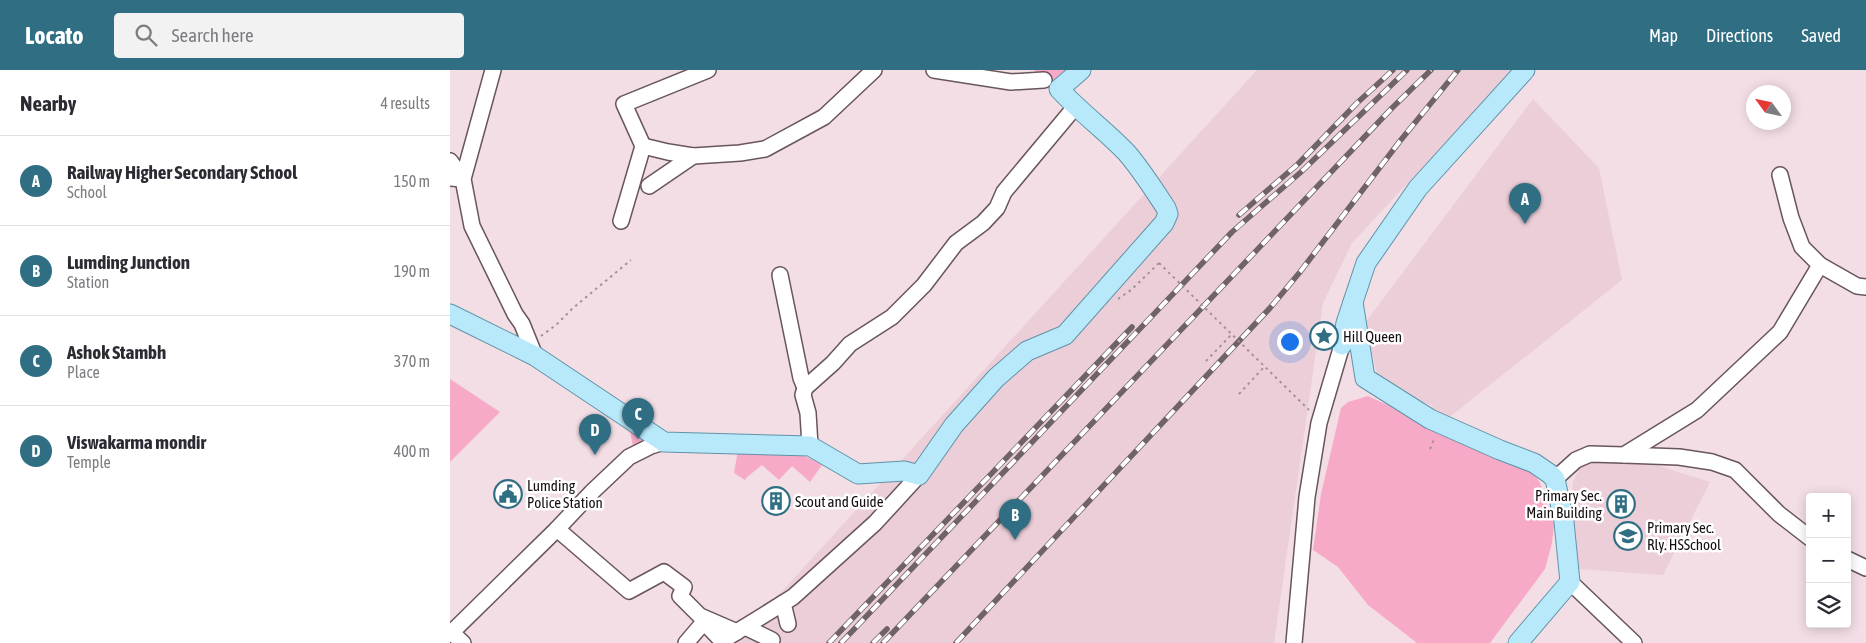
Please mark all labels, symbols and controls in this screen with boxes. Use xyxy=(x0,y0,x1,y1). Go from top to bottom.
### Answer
search box xyxy=(114,13,464,58)
icon: search xyxy=(132,21,160,49)
text: Locato xyxy=(25,22,84,49)
text: Search here xyxy=(172,24,254,46)
text: Map xyxy=(1649,25,1678,46)
text: Directions xyxy=(1706,25,1773,46)
text: Saved xyxy=(1801,25,1841,46)
north arrow xyxy=(1746,85,1791,130)
text: Nearby xyxy=(20,91,76,115)
text: 4 results xyxy=(380,94,430,112)
text: Railway Higher Secondary School xyxy=(67,161,297,183)
text: A xyxy=(32,172,40,190)
text: 150 m xyxy=(394,172,430,190)
text: School xyxy=(67,183,107,201)
pin: A xyxy=(1509,183,1541,224)
text: Lumding Junction xyxy=(67,251,190,273)
text: B xyxy=(32,262,40,280)
text: 190 m xyxy=(394,262,430,280)
text: Station xyxy=(67,273,109,291)
place icon: Hill Queen xyxy=(1309,321,1339,351)
place label: Hill Queen xyxy=(1343,328,1402,345)
your location xyxy=(1277,329,1303,355)
text: Ashok Stambh xyxy=(67,341,166,363)
text: C xyxy=(32,352,40,370)
text: 370 m xyxy=(394,352,430,370)
text: Place xyxy=(67,363,100,381)
pin: C xyxy=(622,398,654,439)
pin: D xyxy=(579,414,611,455)
text: Viswakarma mondir xyxy=(67,431,206,453)
text: D xyxy=(32,442,40,460)
text: 400 m xyxy=(394,442,430,460)
text: Temple xyxy=(67,453,111,471)
place label: Lumding Police Station xyxy=(527,477,603,511)
public building icon: Lumding Police Station xyxy=(493,479,523,509)
building icon: Scout and Guide xyxy=(761,486,791,516)
place label: Primary Sec. Main Building xyxy=(1526,487,1603,521)
building icon: Primary Sec. Main Building xyxy=(1606,489,1636,519)
place label: Scout and Guide xyxy=(795,493,884,510)
map controls xyxy=(1806,493,1851,628)
button: + xyxy=(1806,493,1851,538)
pin: B xyxy=(999,499,1031,540)
place label: Primary Sec. Rly. HSSchool xyxy=(1647,519,1721,553)
school or university icon: Primary Sec. Rly. HSSchool xyxy=(1613,521,1643,551)
button: − xyxy=(1806,538,1851,583)
button: layers xyxy=(1806,583,1851,628)

